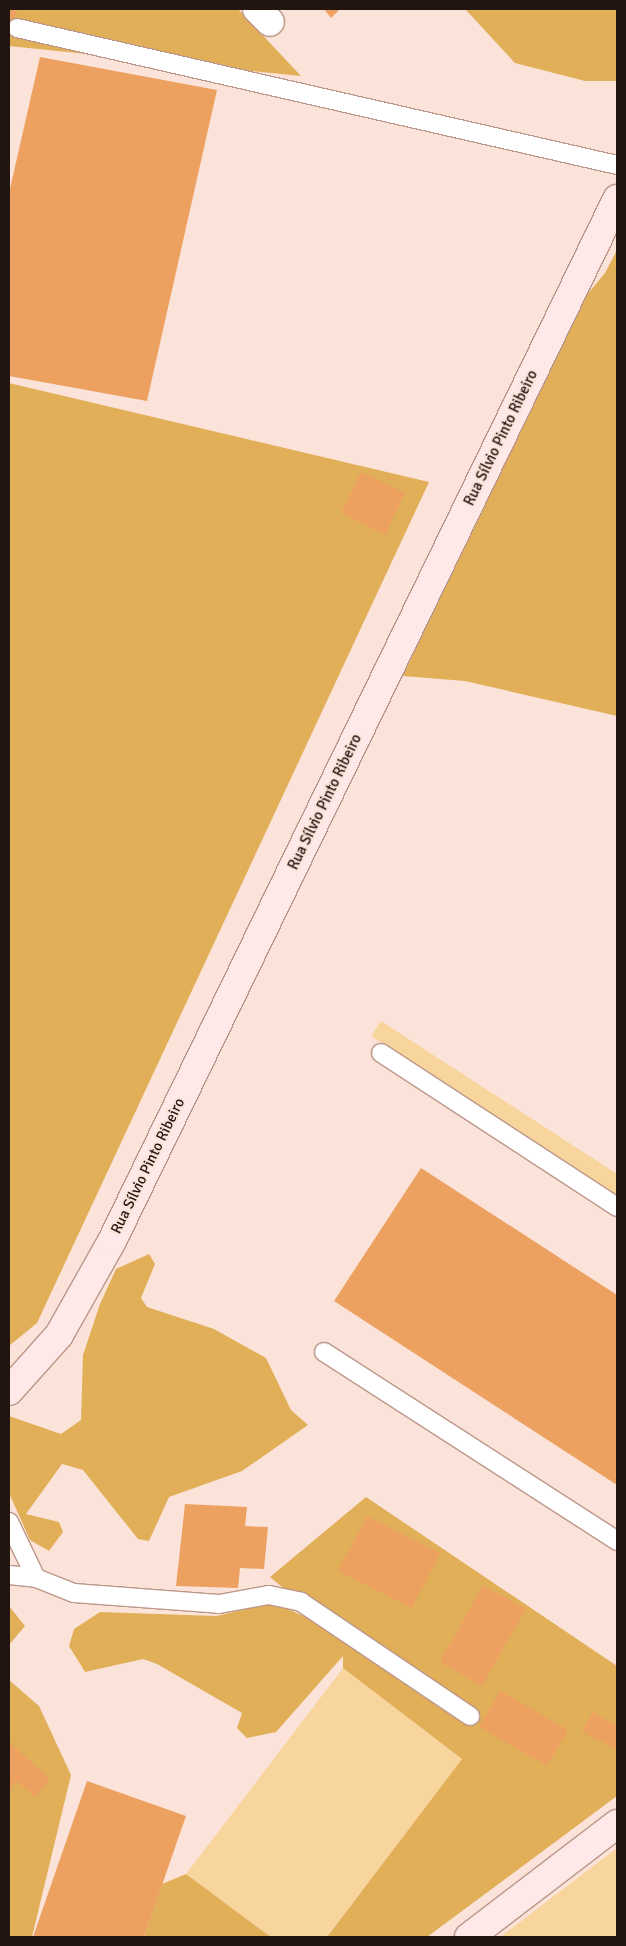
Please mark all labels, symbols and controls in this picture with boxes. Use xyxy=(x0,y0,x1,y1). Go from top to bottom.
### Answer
street label: Rua Sílvio Pinto Ribeiro xyxy=(460,367,542,509)
street label: Rua Sílvio Pinto Ribeiro xyxy=(284,731,366,873)
street label: Rua Sílvio Pinto Ribeiro xyxy=(107,1095,189,1237)

